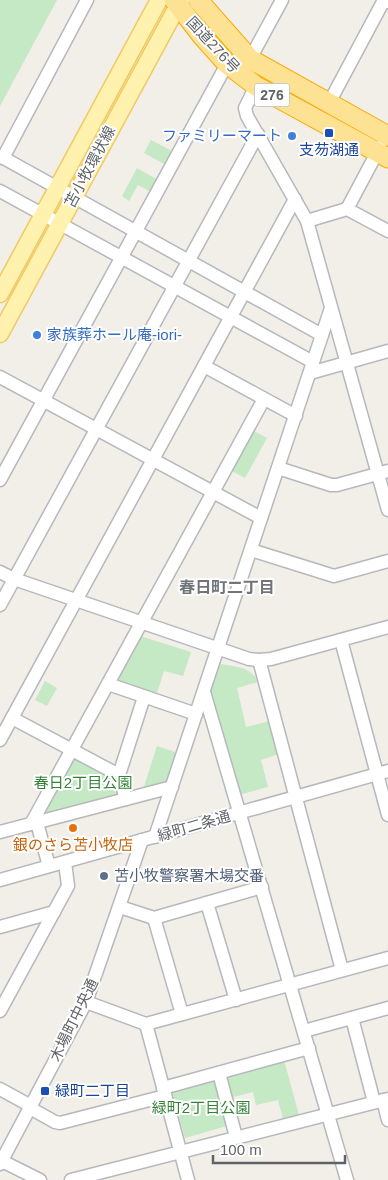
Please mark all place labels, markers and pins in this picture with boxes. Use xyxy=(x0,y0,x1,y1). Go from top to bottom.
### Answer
place label: ファミリーマート xyxy=(162,127,282,144)
marker: 支芴湖通 xyxy=(323,127,335,139)
marker: ファミリーマート xyxy=(286,130,298,142)
place label: 支芴湖通 xyxy=(299,141,359,158)
place label: 家族葬ホール庵-iori- xyxy=(47,326,182,343)
marker: 家族葬ホール庵-iori- xyxy=(31,329,43,341)
marker: 銀のさら苫小牧店 xyxy=(67,822,79,834)
place label: 銀のさら苫小牧店 xyxy=(13,836,133,853)
place label: 苫小牧警察署木場交番 xyxy=(114,867,264,884)
marker: 苫小牧警察署木場交番 xyxy=(98,870,110,882)
place label: 緑町二丁目 xyxy=(55,1082,130,1099)
marker: 緑町二丁目 xyxy=(39,1085,51,1097)

